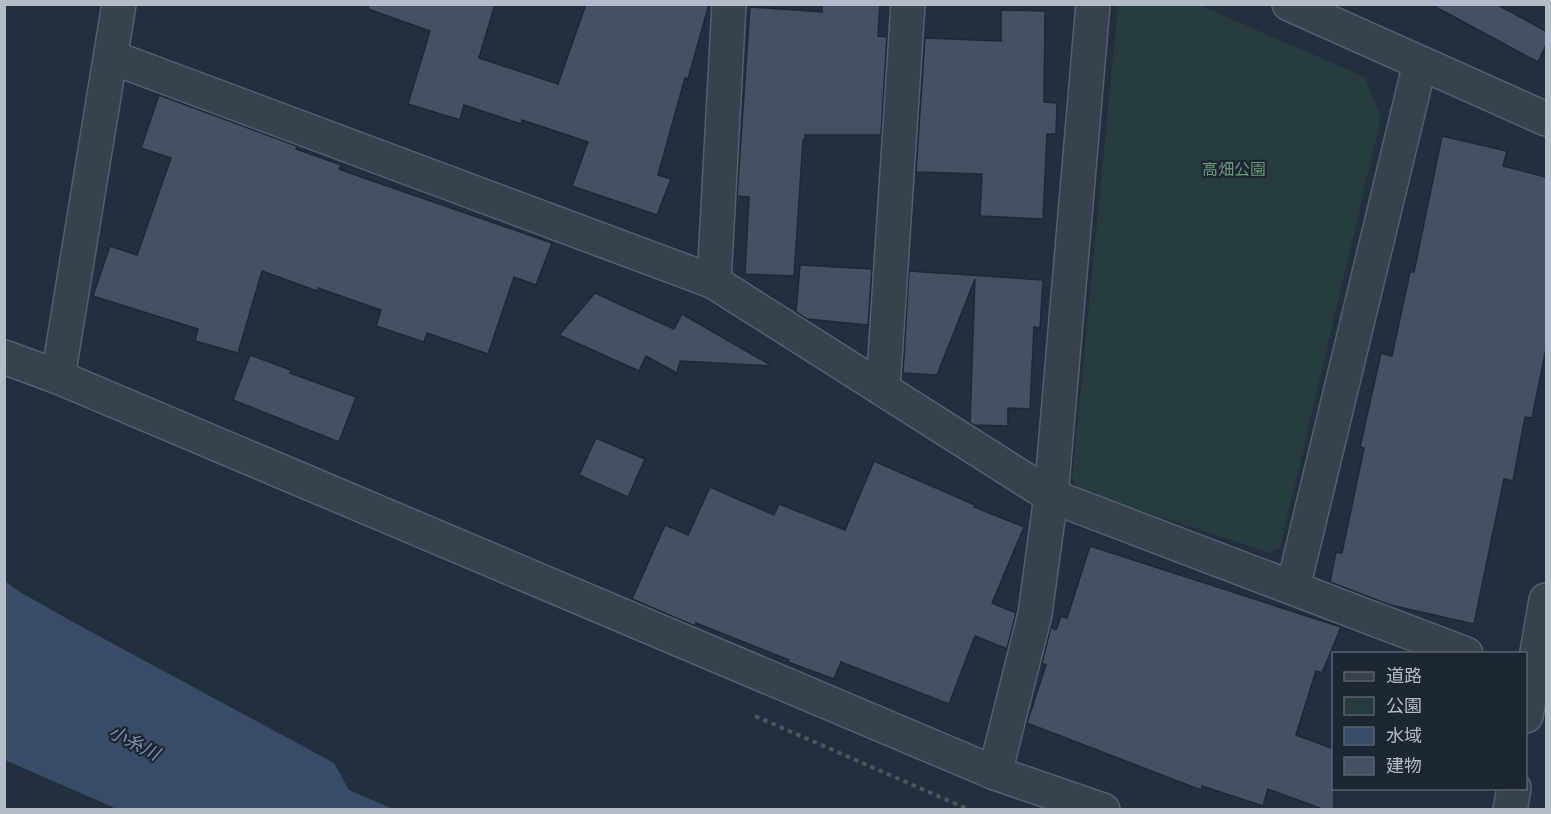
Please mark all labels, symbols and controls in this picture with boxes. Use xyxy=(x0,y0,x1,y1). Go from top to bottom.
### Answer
park label: 高畑公園 xyxy=(1202,161,1266,178)
legend xyxy=(1332,652,1527,790)
text: 道路 xyxy=(1386,666,1422,686)
text: 公園 xyxy=(1386,696,1422,716)
water label: 小糸川 xyxy=(105,722,164,765)
text: 水域 xyxy=(1386,726,1422,746)
text: 建物 xyxy=(1386,756,1422,776)

